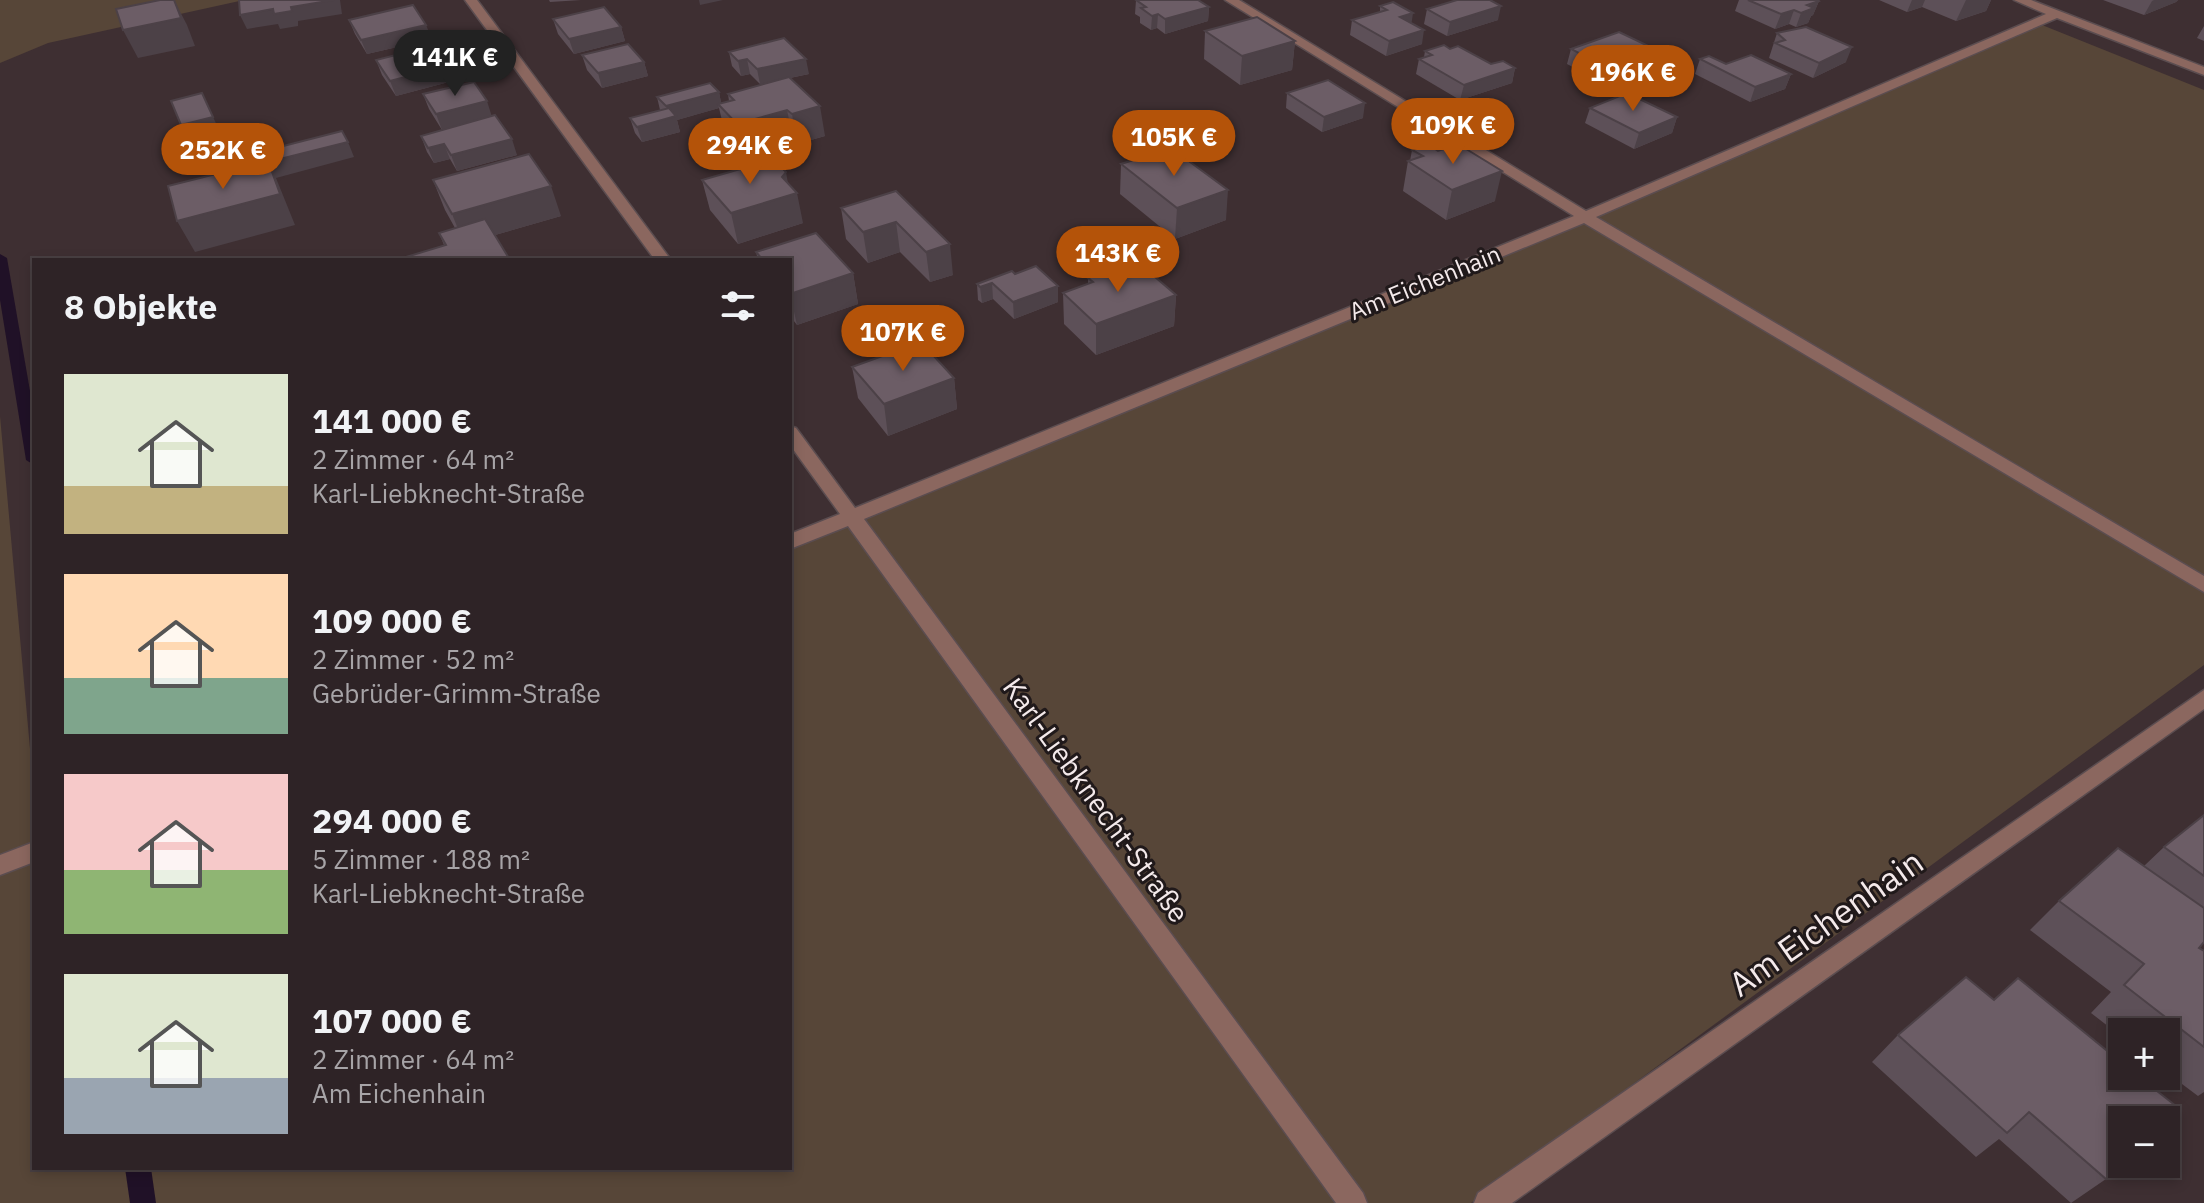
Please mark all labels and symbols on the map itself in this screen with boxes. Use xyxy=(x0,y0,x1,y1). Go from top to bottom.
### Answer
pin: 141K € xyxy=(390,30,520,98)
pin: 196K € xyxy=(1568,45,1698,113)
pin: 109K € xyxy=(1388,98,1518,166)
pin: 105K € xyxy=(1109,110,1239,178)
pin: 294K € xyxy=(685,118,815,186)
pin: 252K € xyxy=(158,123,288,191)
pin: 143K € xyxy=(1053,226,1183,294)
street label: Am Eichenhain xyxy=(1344,237,1505,327)
pin: 107K € xyxy=(838,305,968,373)
street label: Karl-Liebknecht-Straße xyxy=(995,670,1198,930)
street label: Am Eichenhain xyxy=(1720,839,1931,1005)

